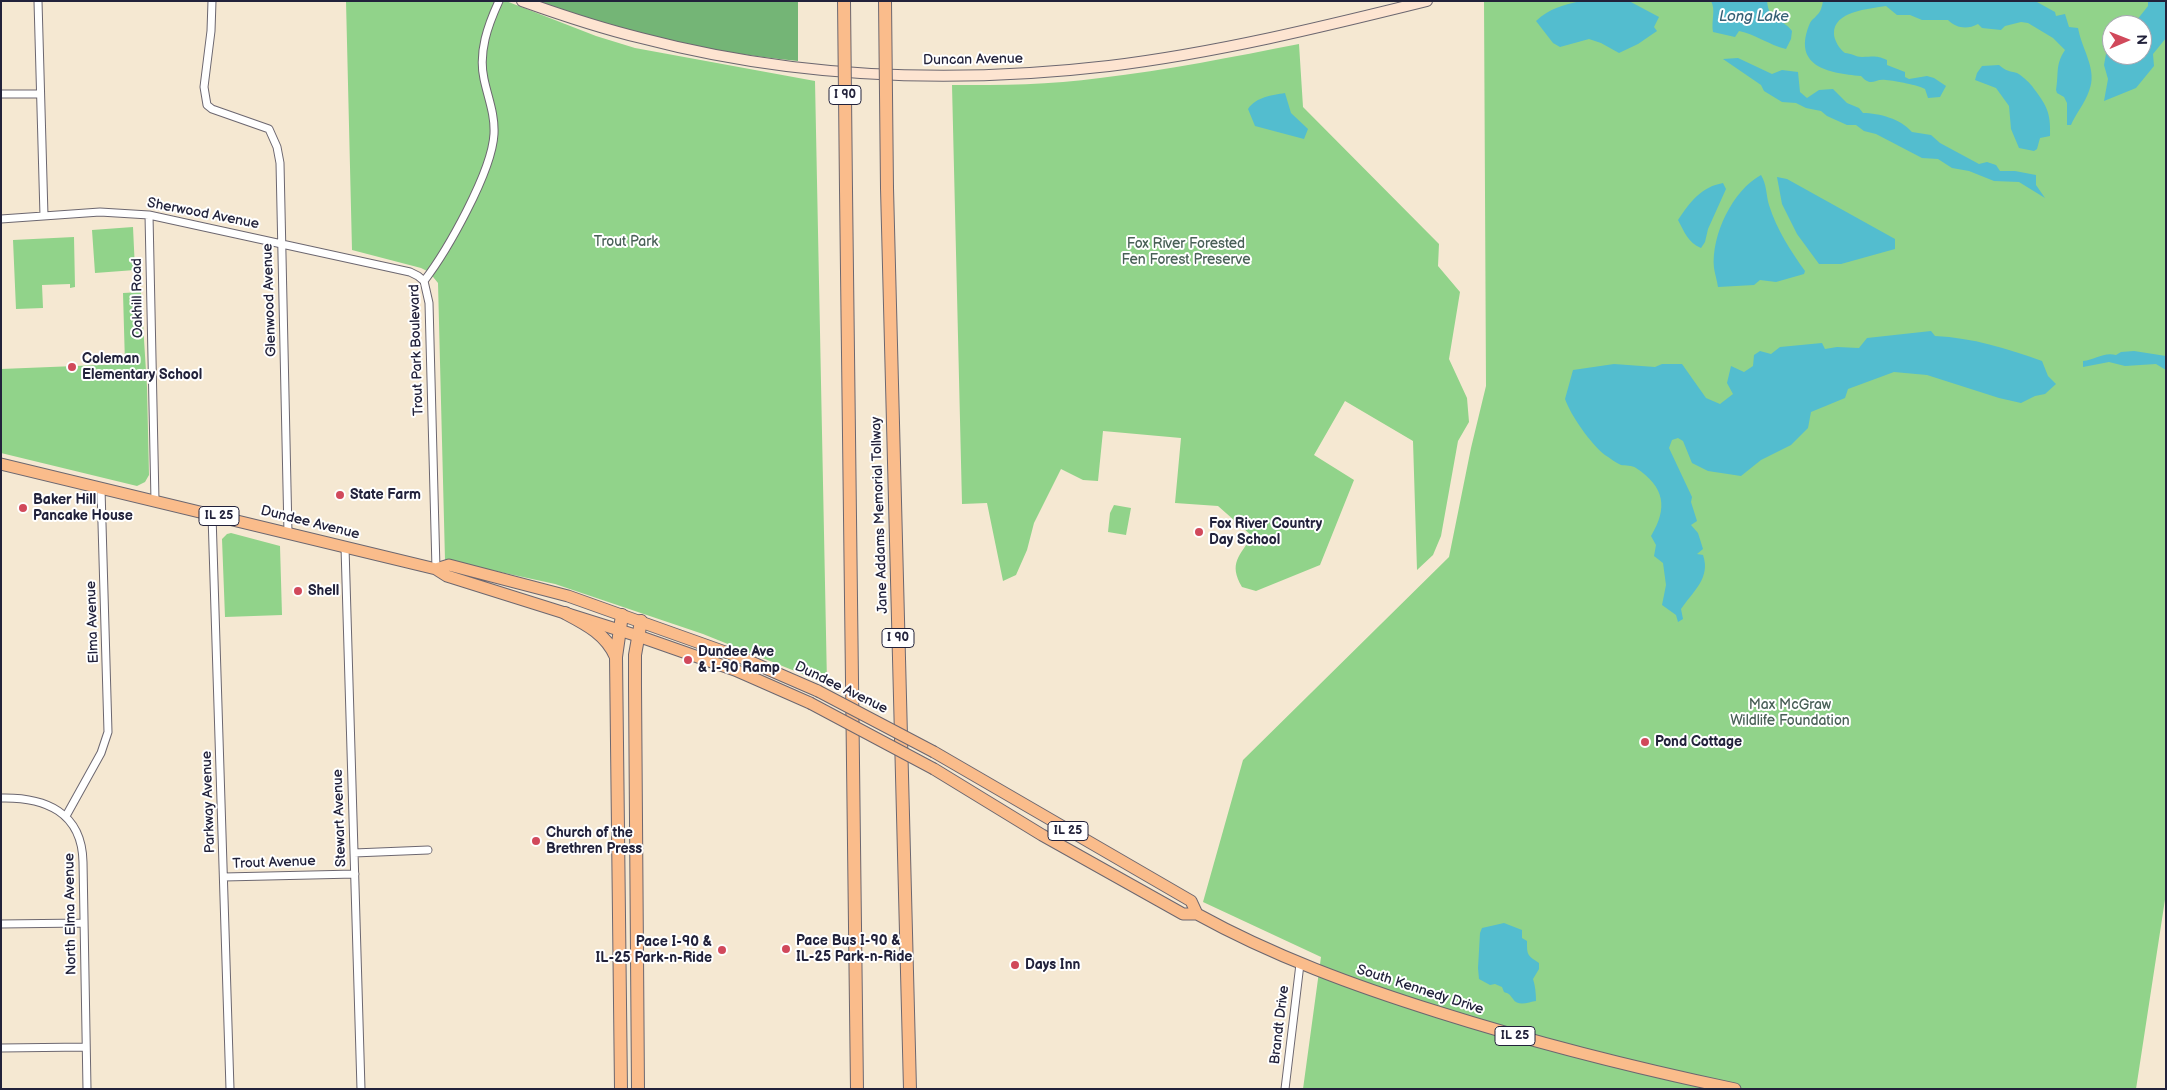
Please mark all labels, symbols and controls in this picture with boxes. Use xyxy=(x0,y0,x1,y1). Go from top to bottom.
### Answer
water label: Long Lake xyxy=(1719,8,1789,26)
north arrow xyxy=(2102,15,2152,65)
text: N xyxy=(2133,34,2150,45)
street label: Duncan Avenue xyxy=(923,51,1023,69)
road number: I 90 xyxy=(829,86,861,104)
street label: Sherwood Avenue xyxy=(146,195,260,233)
park label: Trout Park xyxy=(594,234,658,250)
park label: Fox River Forested Fen Forest Preserve xyxy=(1122,236,1250,268)
street label: Glenwood Avenue xyxy=(260,243,280,357)
street label: Oakhill Road xyxy=(129,258,147,338)
street label: Trout Park Boulevard xyxy=(406,284,428,416)
place label: Coleman Elementary School xyxy=(82,351,202,384)
marker: Coleman Elementary School xyxy=(66,361,78,373)
street label: Jane Addams Memorial Tollway xyxy=(868,416,892,614)
place label: State Farm xyxy=(350,487,421,503)
marker: State Farm xyxy=(334,489,346,501)
place label: Baker Hill Pancake House xyxy=(33,492,133,524)
marker: Baker Hill Pancake House xyxy=(17,502,29,514)
street label: Dundee Avenue xyxy=(259,503,361,543)
road number: IL 25 xyxy=(199,506,239,526)
place label: Fox River Country Day School xyxy=(1209,516,1322,548)
marker: Fox River Country Day School xyxy=(1193,526,1205,538)
street label: Elma Avenue xyxy=(83,580,103,664)
place label: Shell xyxy=(308,583,339,599)
marker: Shell xyxy=(292,585,304,597)
road number: I 90 xyxy=(882,628,914,648)
place label: Dundee Ave & I-90 Ramp xyxy=(698,644,780,676)
marker: Dundee Ave & I-90 Ramp xyxy=(682,654,694,666)
street label: Dundee Avenue xyxy=(792,658,890,718)
park label: Max McGraw Wildlife Foundation xyxy=(1730,697,1850,730)
place label: Pond Cottage xyxy=(1655,734,1742,750)
marker: Pond Cottage xyxy=(1639,736,1651,748)
street label: Parkway Avenue xyxy=(199,751,219,853)
street label: Stewart Avenue xyxy=(330,769,350,867)
road number: IL 25 xyxy=(1048,821,1088,840)
place label: Church of the Brethren Press xyxy=(546,825,642,858)
marker: Church of the Brethren Press xyxy=(530,835,542,847)
street label: North Elma Avenue xyxy=(62,853,80,975)
street label: Trout Avenue xyxy=(232,853,316,873)
place label: Pace Bus I-90 & IL-25 Park-n-Ride xyxy=(796,933,912,966)
place label: Pace I-90 & IL-25 Park-n-Ride xyxy=(596,934,712,966)
marker: Pace Bus I-90 & IL-25 Park-n-Ride xyxy=(780,943,792,955)
marker: Pace I-90 & IL-25 Park-n-Ride xyxy=(716,944,728,956)
place label: Days Inn xyxy=(1025,957,1080,973)
marker: Days Inn xyxy=(1009,959,1021,971)
street label: South Kennedy Drive xyxy=(1355,962,1485,1018)
street label: Brandt Drive xyxy=(1267,985,1293,1065)
road number: IL 25 xyxy=(1495,1026,1535,1046)

